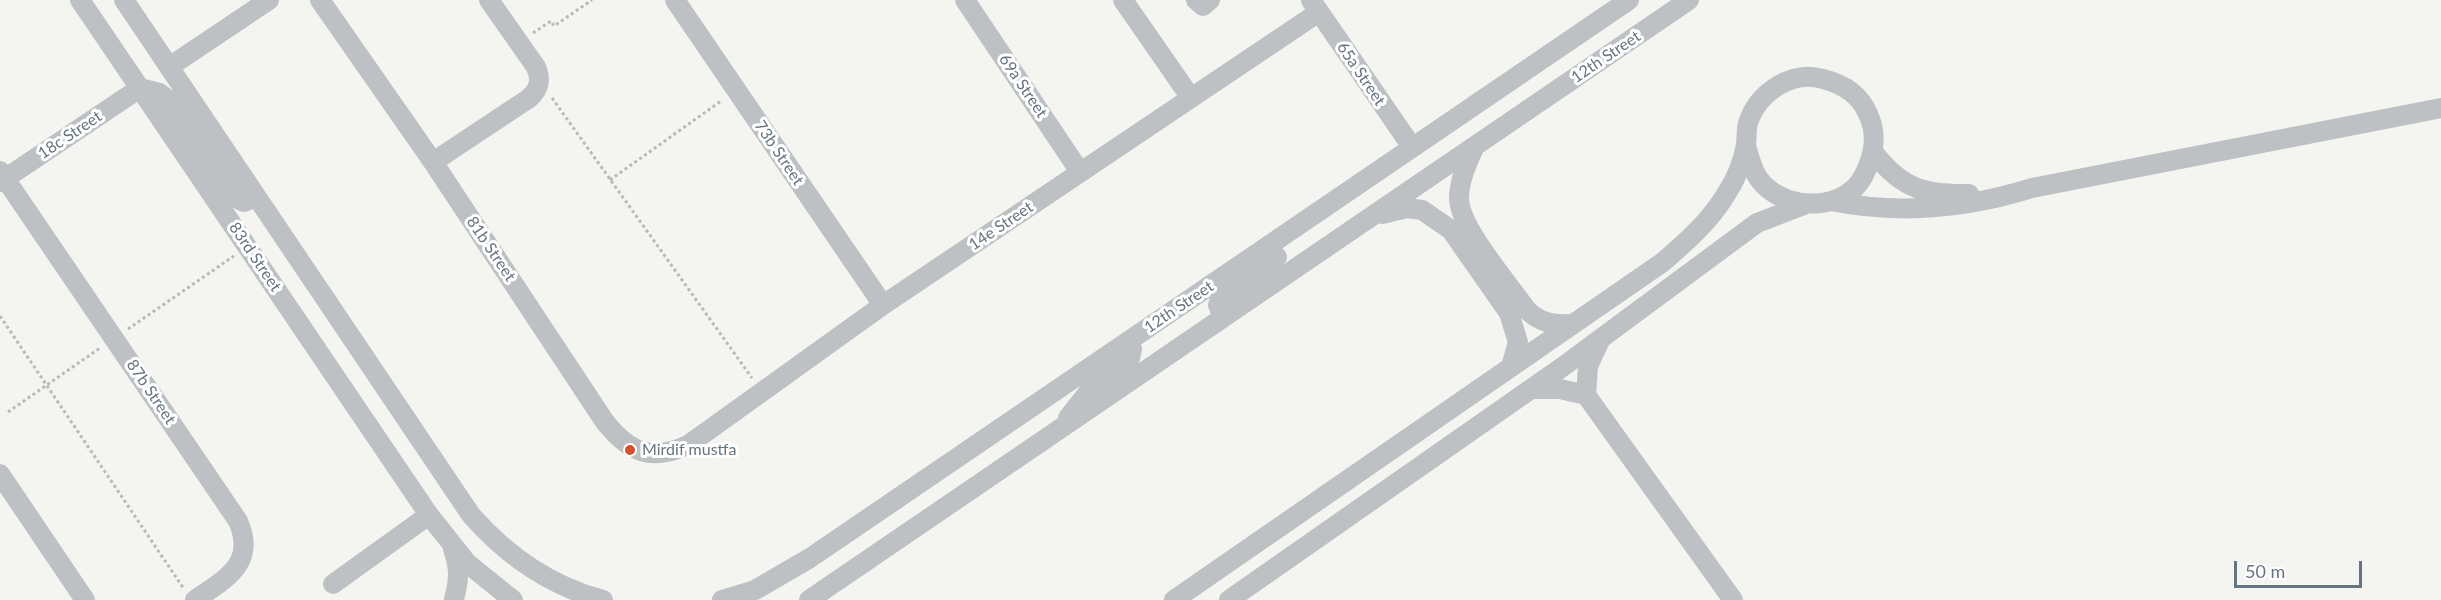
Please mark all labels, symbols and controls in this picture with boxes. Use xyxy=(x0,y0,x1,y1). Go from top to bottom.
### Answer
street label: 12th Street xyxy=(1568,27,1644,87)
street label: 65a Street xyxy=(1333,38,1389,110)
street label: 69a Street xyxy=(995,50,1051,122)
street label: 18c Street xyxy=(35,107,105,163)
street label: 73b Street xyxy=(750,117,808,189)
street label: 14e Street xyxy=(965,198,1037,254)
street label: 81b Street xyxy=(462,213,520,285)
street label: 83rd Street xyxy=(225,219,285,295)
street label: 12th Street xyxy=(1141,277,1217,337)
street label: 87b Street xyxy=(122,356,180,428)
place label: Mirdif mustfa xyxy=(642,440,737,460)
marker: Mirdif mustfa xyxy=(623,443,637,457)
scale bar xyxy=(2237,549,2364,587)
text: 50 m xyxy=(2245,560,2285,582)

